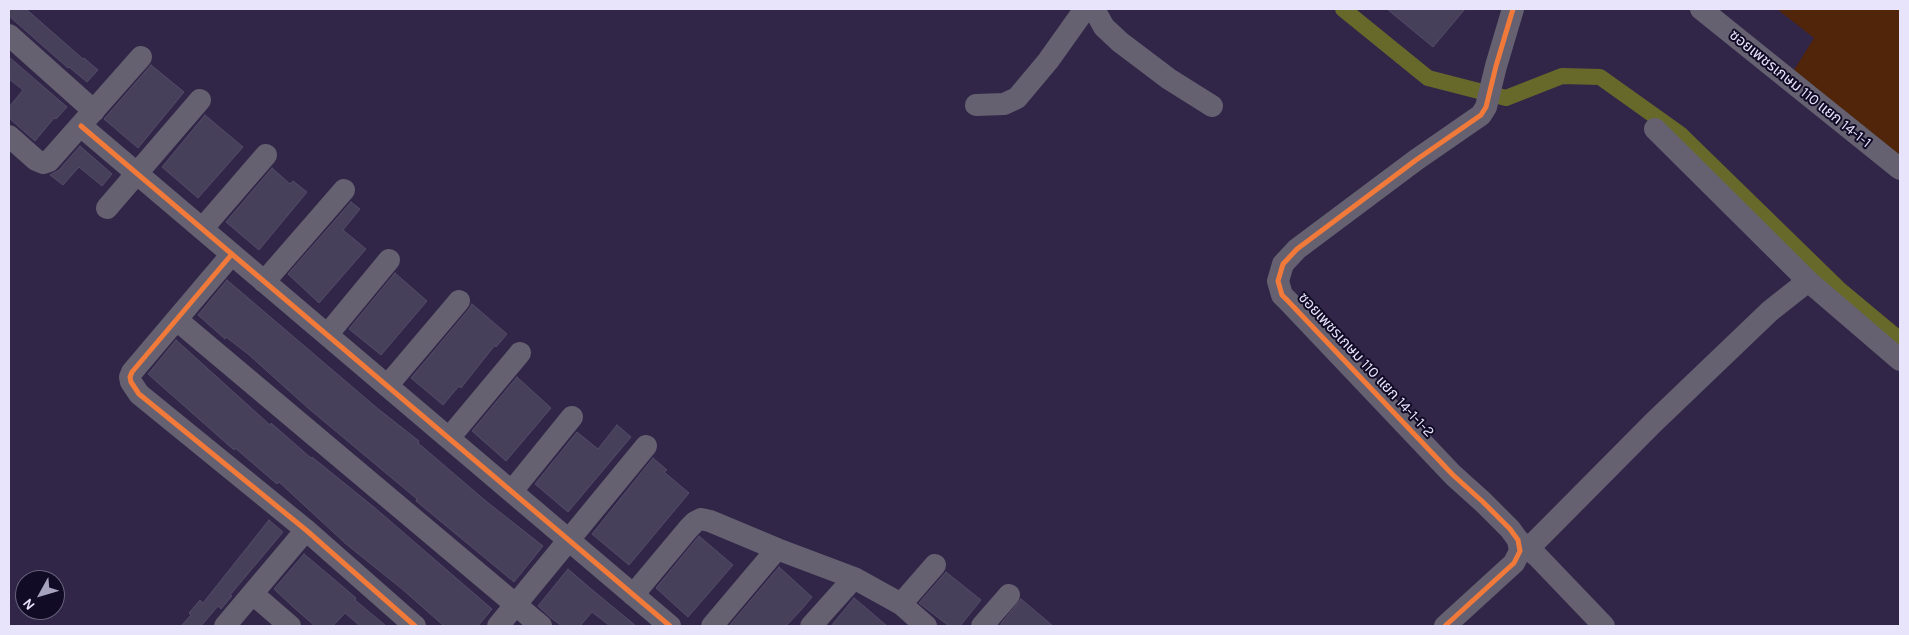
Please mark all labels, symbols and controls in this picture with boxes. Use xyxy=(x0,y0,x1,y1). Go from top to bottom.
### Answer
street label: ซอยเพชรเกษม 110 แยก 14-1-1 xyxy=(1725,26,1875,152)
street label: ซอยเพชรเกษม 110 แยก 14-1-1-2 xyxy=(1294,289,1438,441)
north arrow xyxy=(15,570,65,620)
text: N xyxy=(19,595,39,613)

